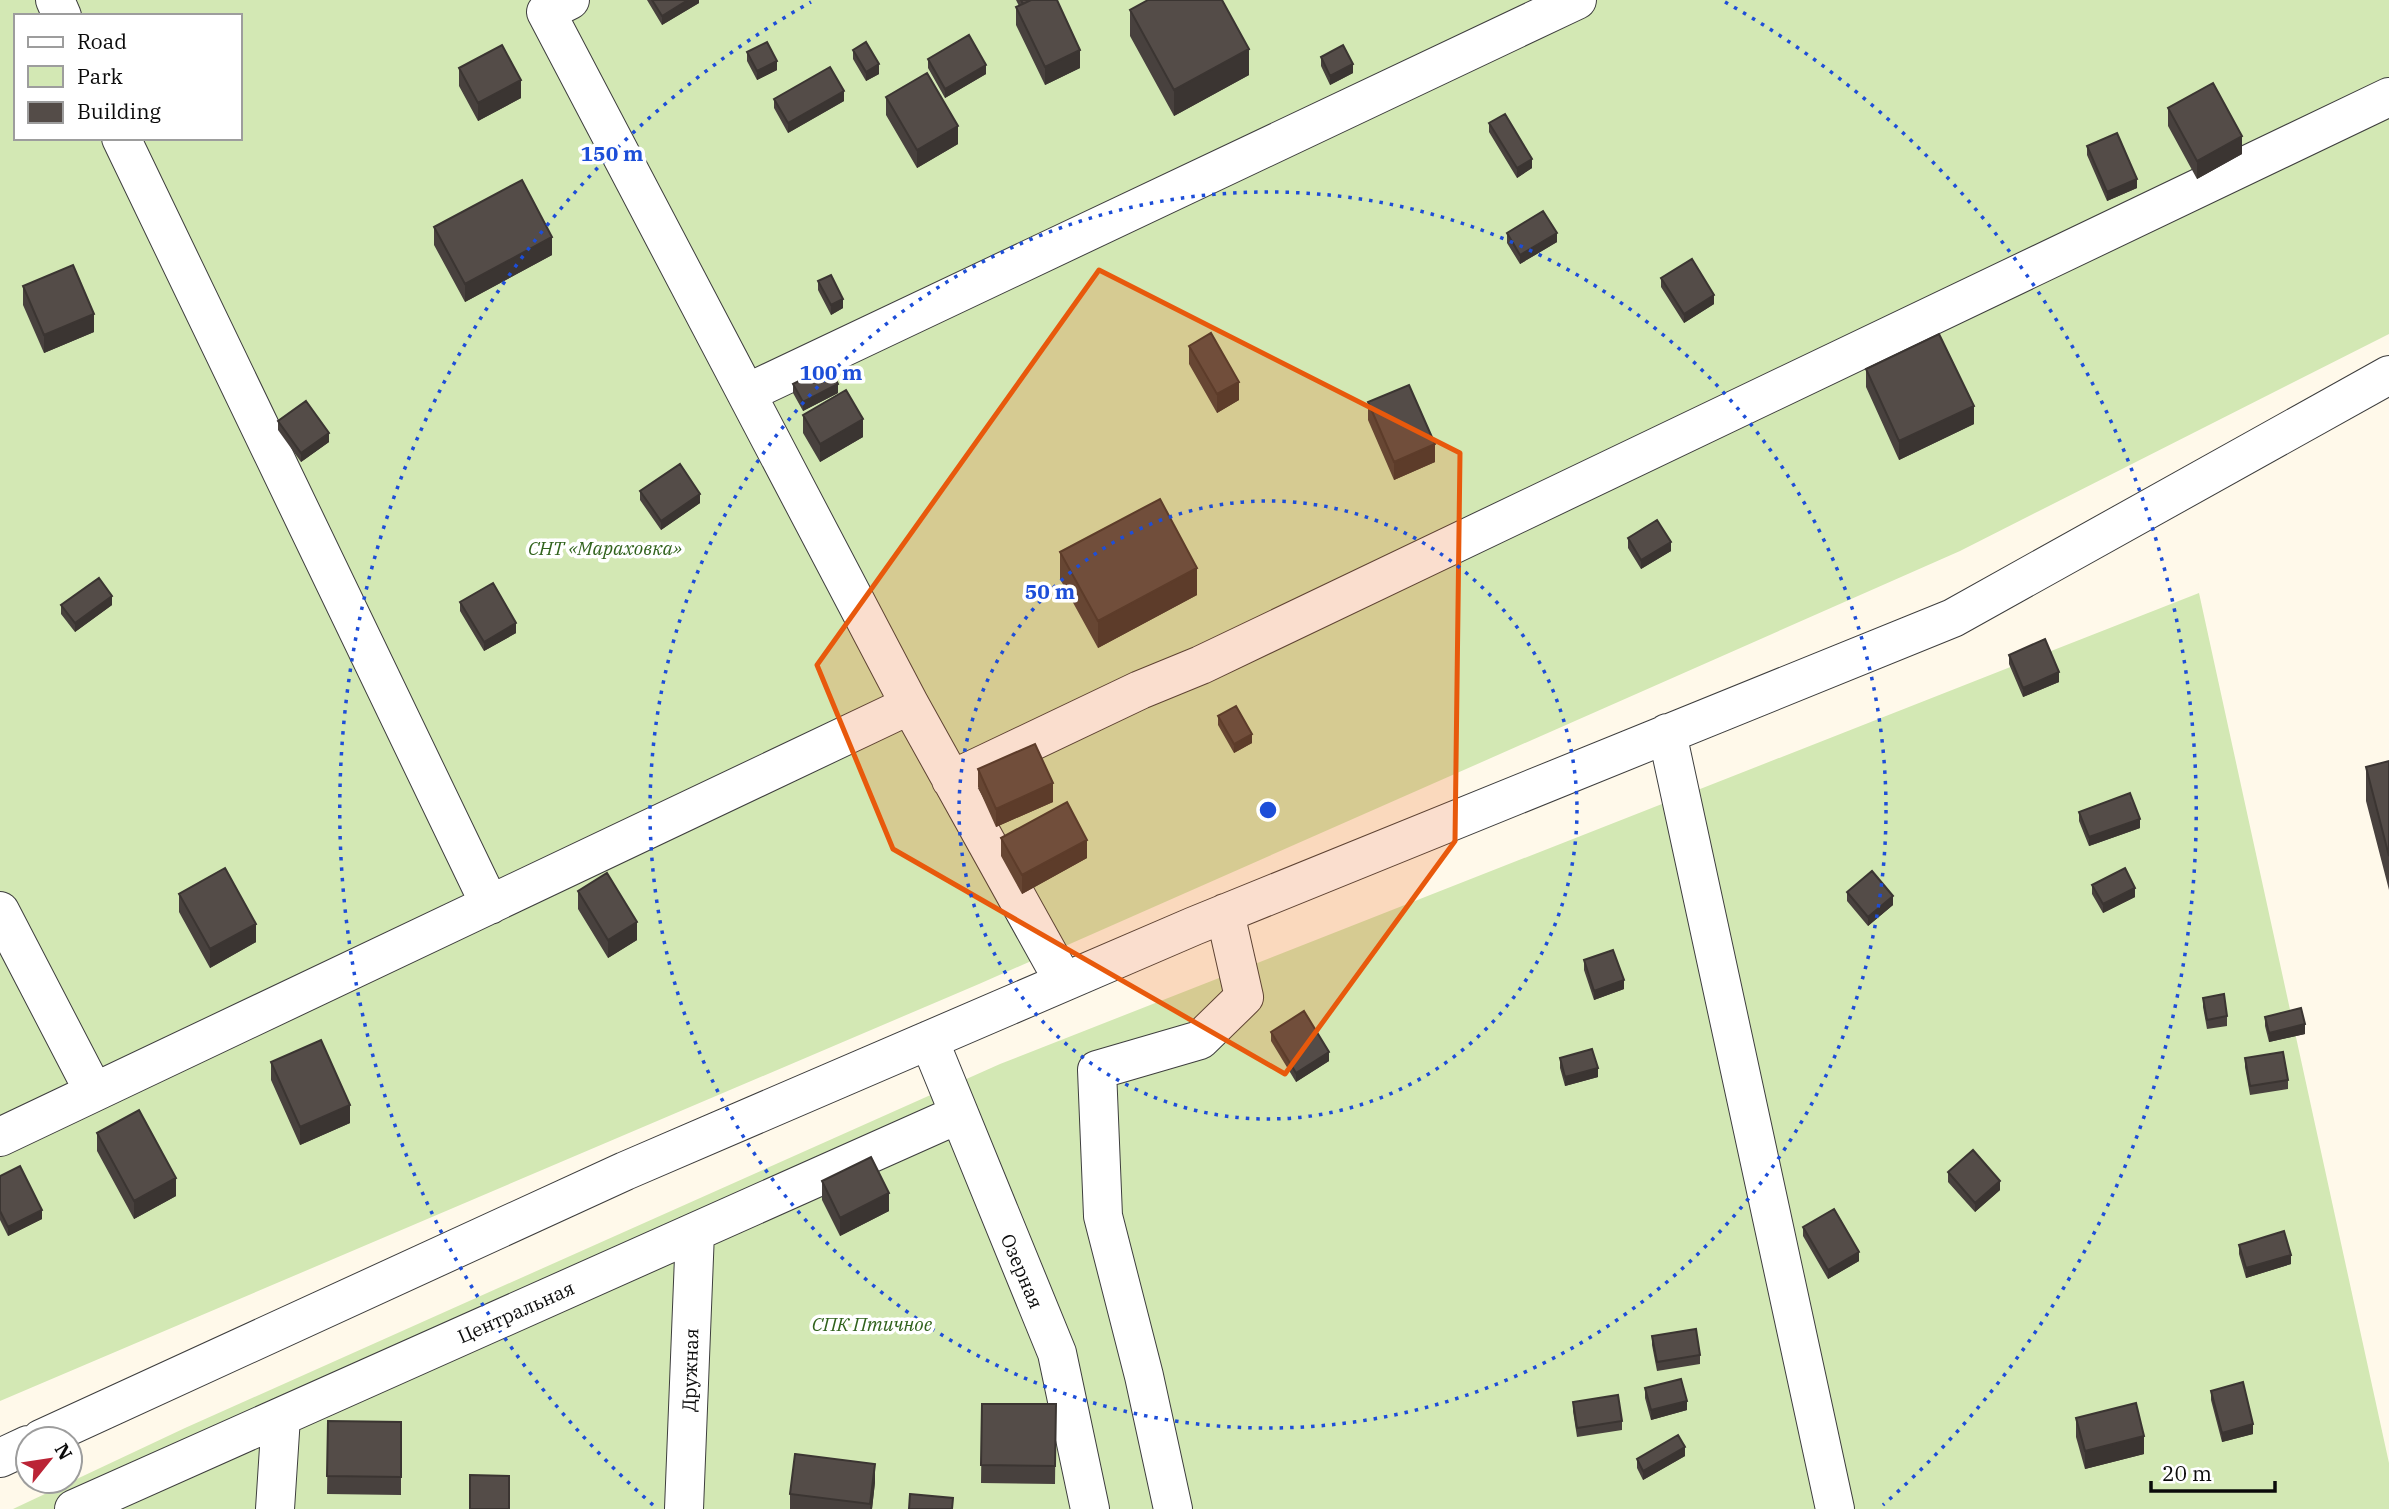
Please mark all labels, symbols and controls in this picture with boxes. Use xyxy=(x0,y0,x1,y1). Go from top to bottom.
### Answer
legend xyxy=(14,14,242,140)
text: Road xyxy=(77,27,127,55)
text: Park xyxy=(77,62,124,90)
text: Building xyxy=(77,97,162,125)
text: 150 m xyxy=(580,139,644,167)
text: 100 m xyxy=(799,358,863,386)
park label: СНТ «Мараховка» xyxy=(528,536,682,560)
text: 50 m xyxy=(1025,577,1075,605)
centre of rings xyxy=(1256,798,1280,822)
street label: Озерная xyxy=(996,1230,1048,1312)
street label: Центральная xyxy=(454,1276,578,1348)
park label: СПК Птичное xyxy=(812,1312,933,1336)
street label: Дружная xyxy=(677,1328,703,1412)
north arrow xyxy=(14,1425,84,1495)
text: N xyxy=(50,1439,78,1464)
scale bar xyxy=(2151,1450,2275,1494)
text: 20 m xyxy=(2162,1459,2212,1487)

